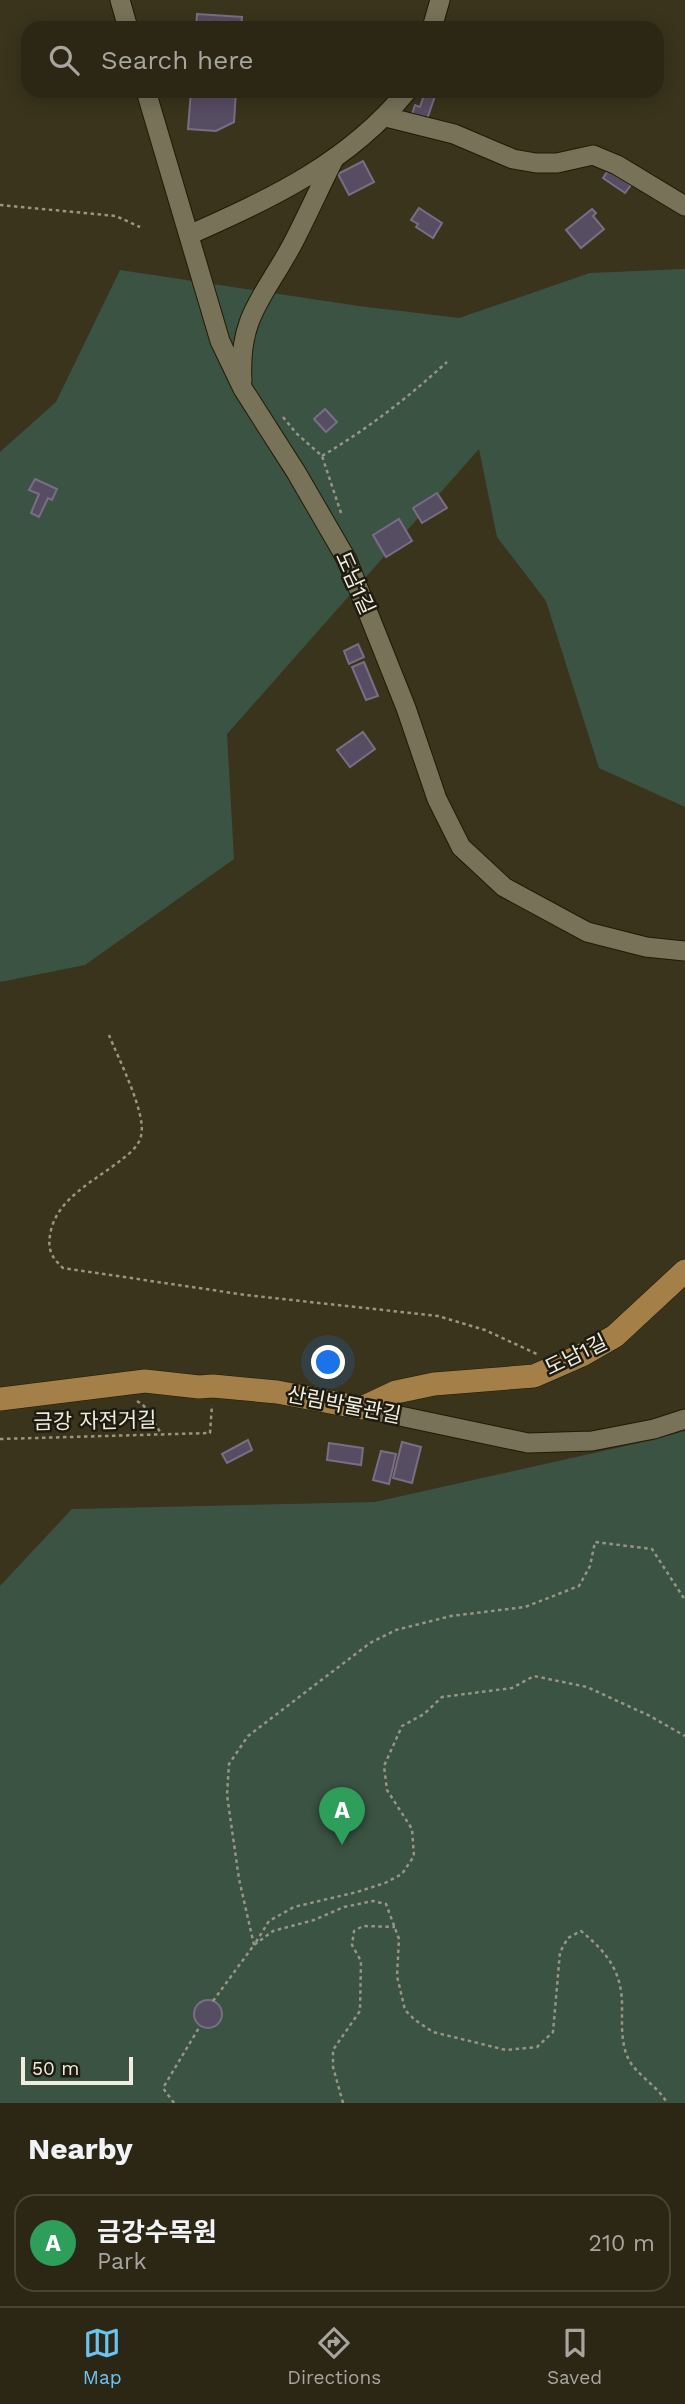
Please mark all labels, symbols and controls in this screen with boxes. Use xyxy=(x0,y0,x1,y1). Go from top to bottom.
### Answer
search box xyxy=(21,21,664,98)
icon: search xyxy=(45,41,83,79)
text: Search here xyxy=(101,45,253,75)
street label: 도남1길 xyxy=(331,547,380,618)
street label: 도남1길 xyxy=(541,1329,611,1380)
your location xyxy=(311,1345,345,1379)
street label: 산림박물관길 xyxy=(285,1381,403,1428)
street label: 금강 자전거길 xyxy=(33,1407,157,1434)
pin: A xyxy=(319,1787,365,1845)
scale bar xyxy=(21,2054,133,2086)
text: 50 m xyxy=(32,2057,79,2080)
text: Nearby xyxy=(28,2131,133,2166)
text: 금강수목원 xyxy=(97,2217,217,2247)
text: A xyxy=(45,2230,61,2257)
text: 210 m xyxy=(589,2230,655,2257)
text: Park xyxy=(97,2248,146,2275)
tab: Map xyxy=(83,2324,122,2389)
tab: Directions xyxy=(287,2324,381,2389)
tab: Saved xyxy=(547,2324,602,2389)

